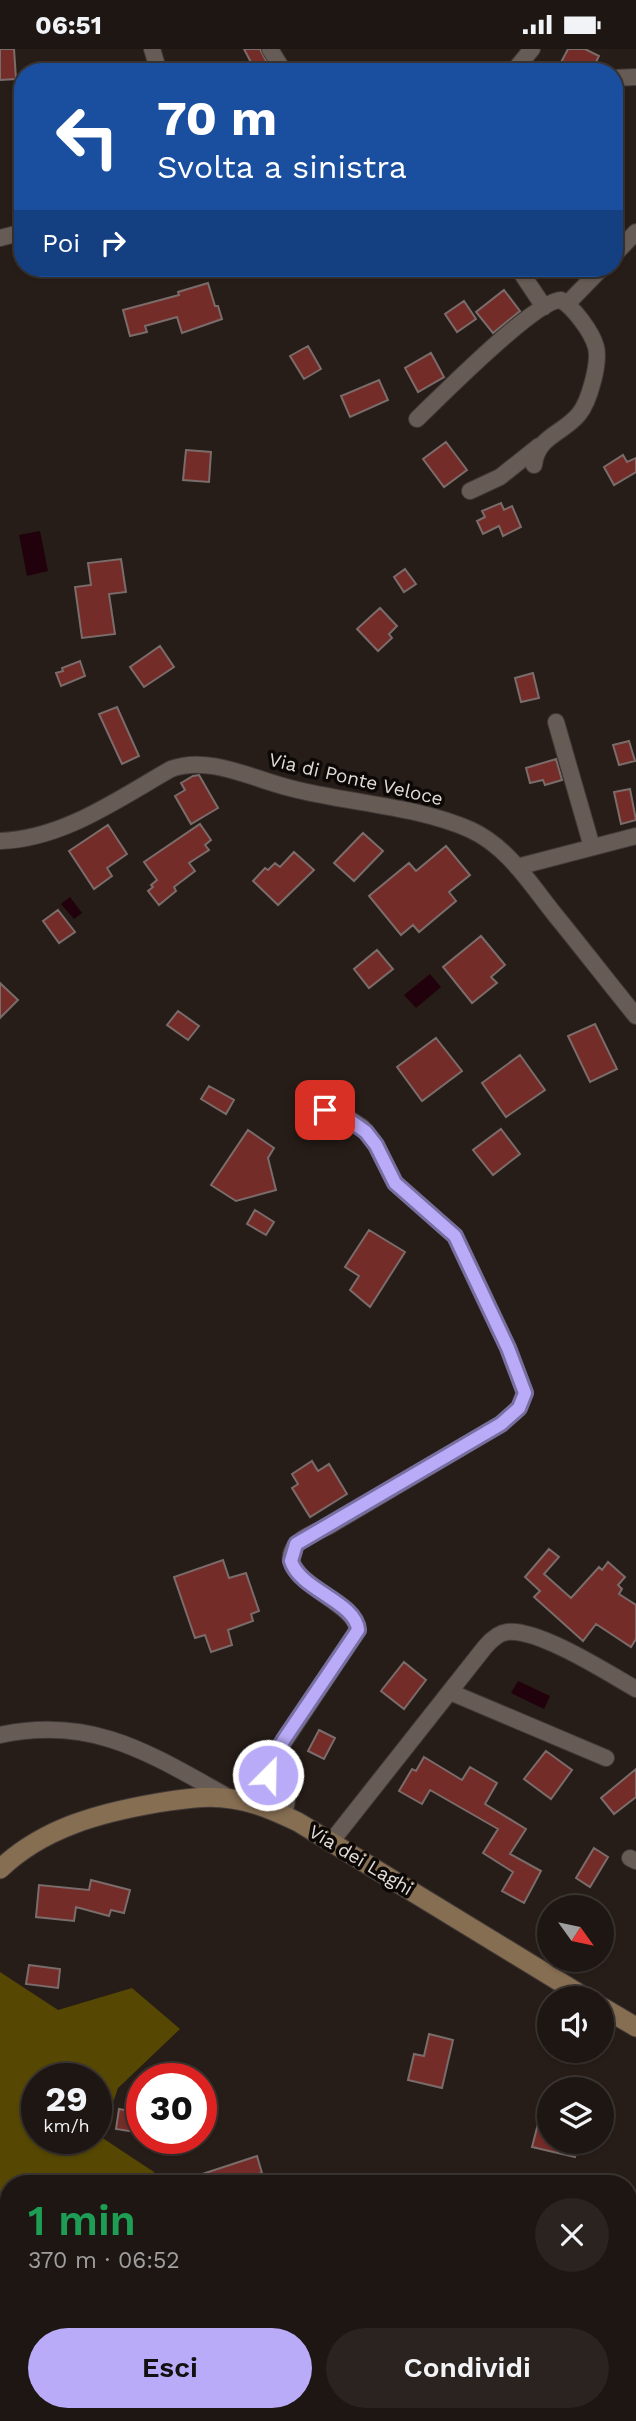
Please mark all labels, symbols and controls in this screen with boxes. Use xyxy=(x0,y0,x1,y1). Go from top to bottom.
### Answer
text: 06:51 xyxy=(35,10,102,40)
text: 70 m xyxy=(157,89,277,147)
icon: left xyxy=(42,91,133,182)
text: Svolta a sinistra xyxy=(157,148,407,186)
icon: right xyxy=(94,224,132,262)
text: Poi xyxy=(42,228,80,258)
street label: Via di Ponte Veloce xyxy=(267,748,445,810)
pin xyxy=(295,1080,355,1140)
icon: arrive xyxy=(306,1091,344,1129)
position arrow xyxy=(231,1738,305,1812)
street label: Via dei Laghi xyxy=(305,1820,417,1900)
north arrow xyxy=(537,1895,614,1972)
map controls xyxy=(537,1895,614,2154)
button: sound xyxy=(537,1986,614,2063)
speed limit sign: 30 xyxy=(126,2063,217,2154)
button: layers xyxy=(537,2077,614,2154)
text: 29 xyxy=(45,2078,88,2120)
text: km/h xyxy=(43,2115,90,2136)
text: 1 min xyxy=(28,2196,136,2245)
button: close xyxy=(535,2198,609,2272)
text: 370 m · 06:52 xyxy=(28,2247,180,2274)
button: Esci xyxy=(28,2328,312,2408)
button: Condividi xyxy=(326,2328,609,2408)

